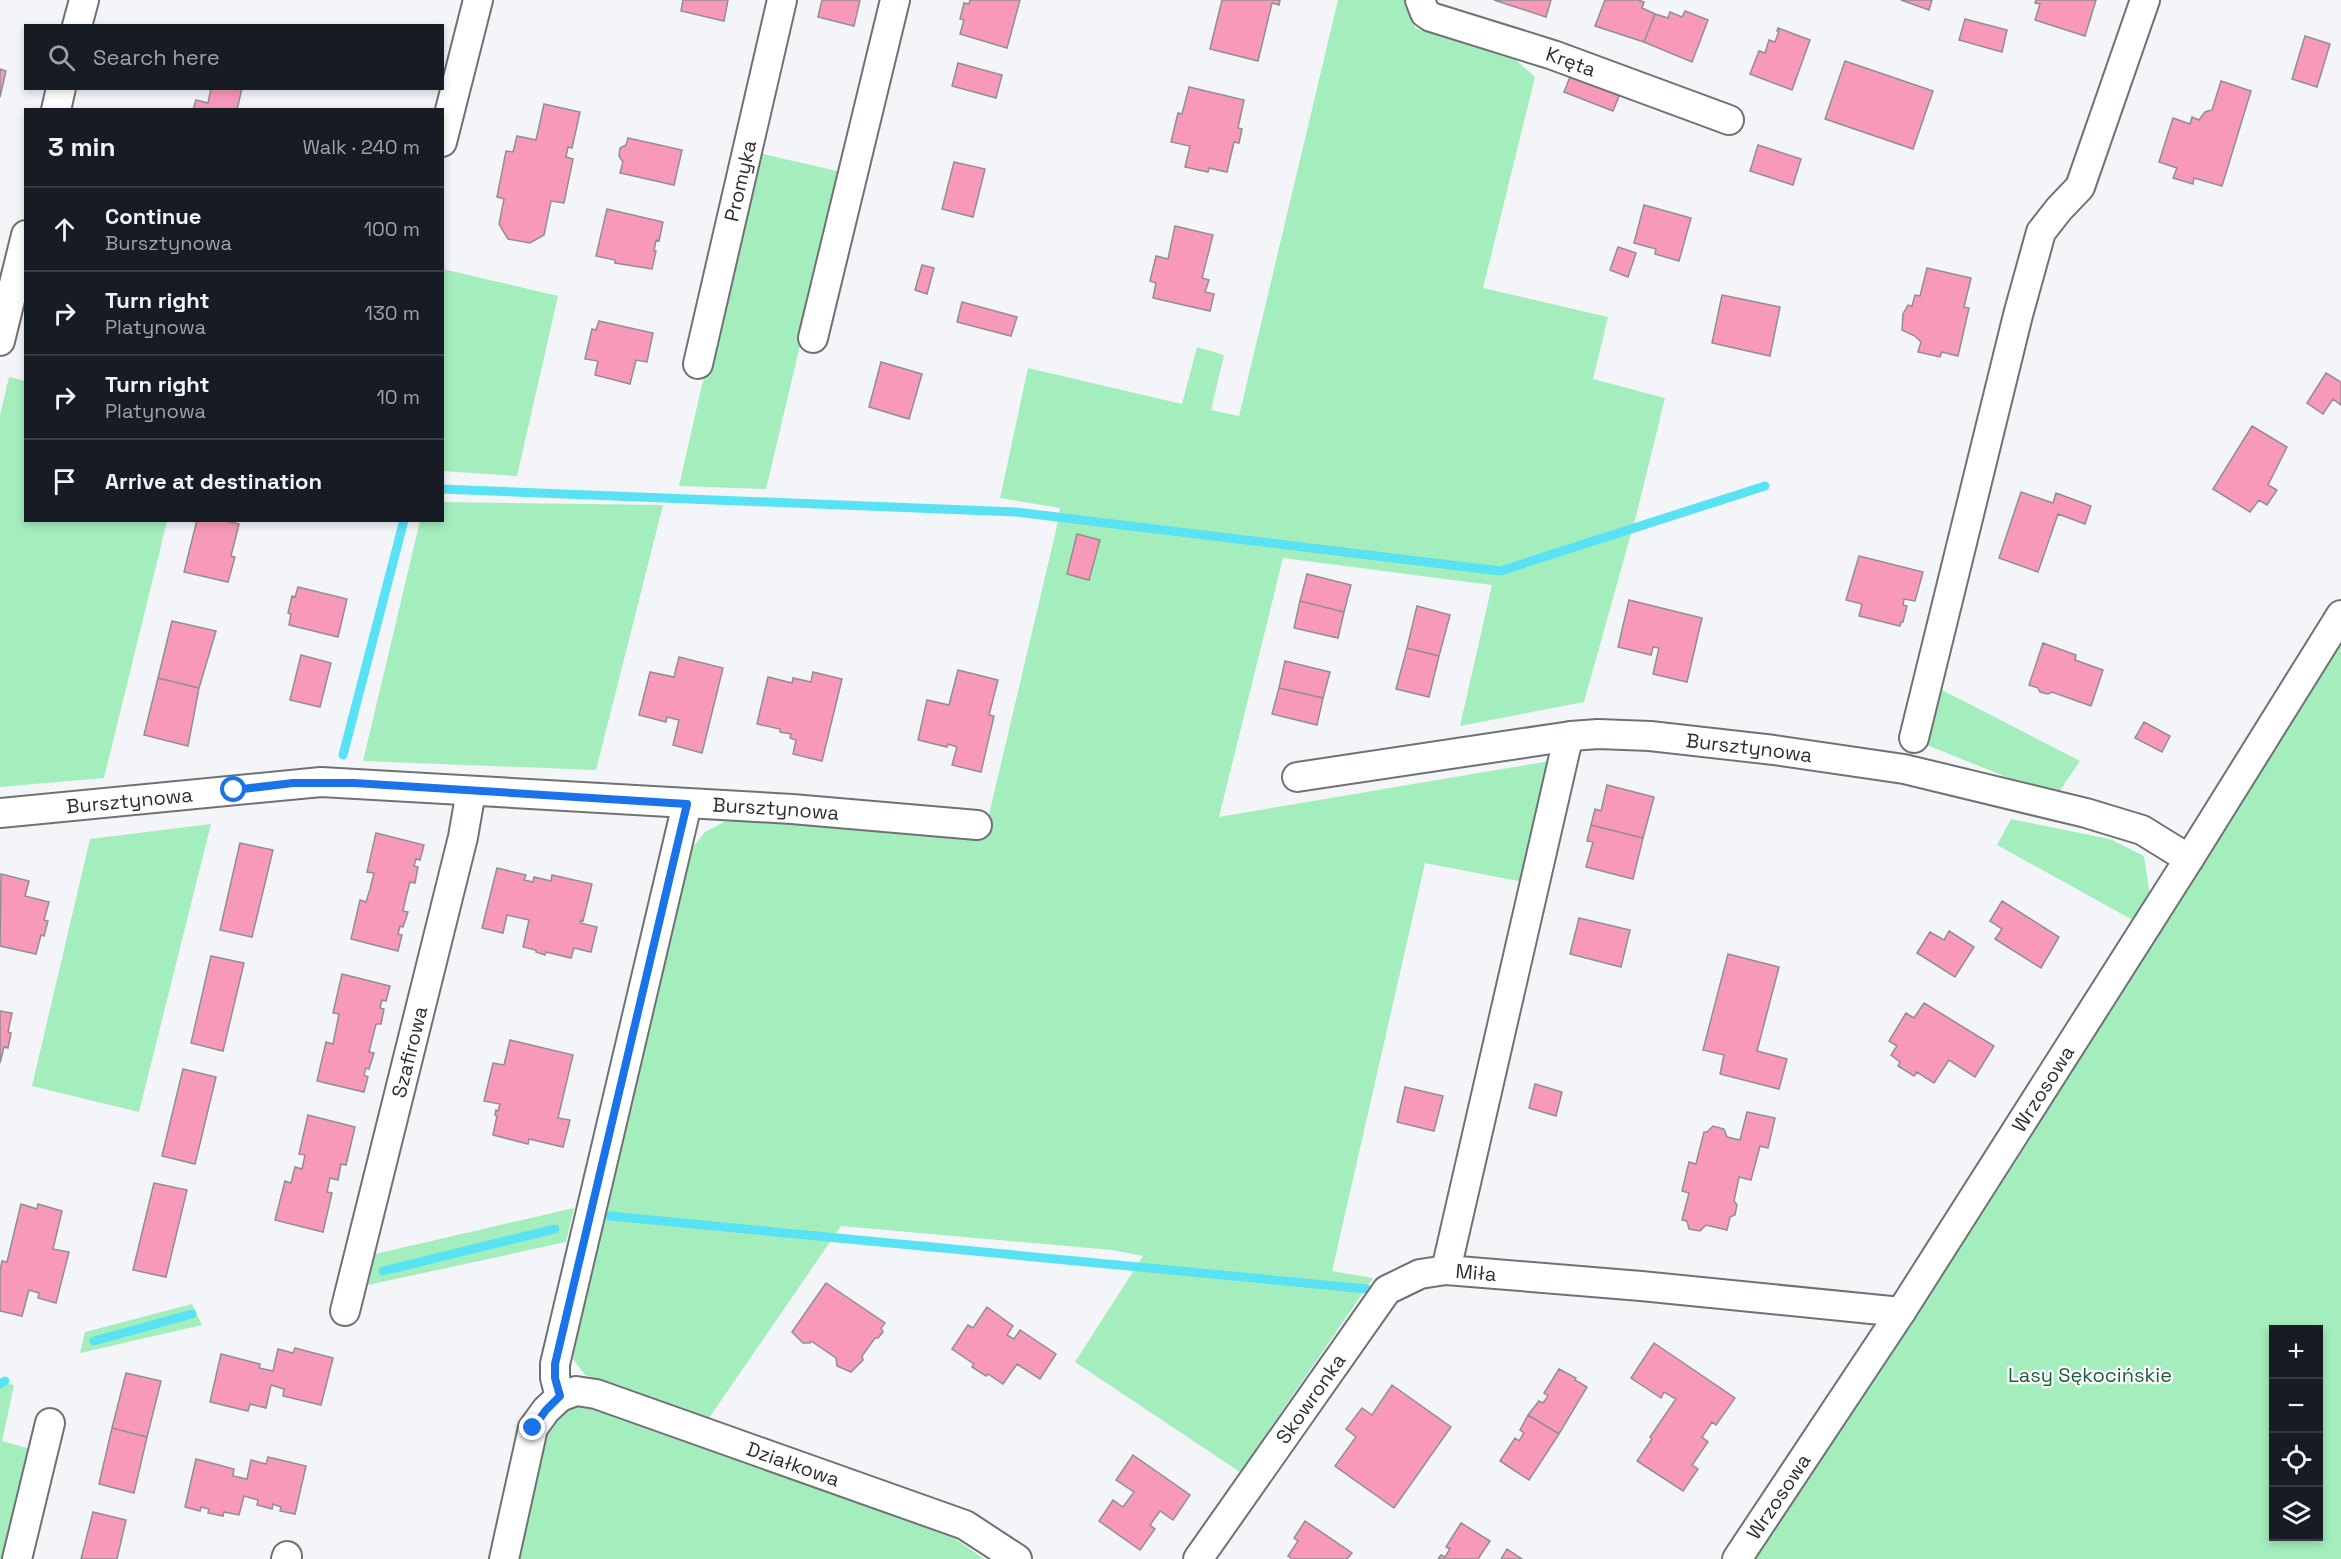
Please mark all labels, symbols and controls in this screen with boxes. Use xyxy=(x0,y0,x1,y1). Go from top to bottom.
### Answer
search box xyxy=(24,24,444,90)
icon: search xyxy=(45,41,78,74)
street label: Kręta xyxy=(1543,41,1600,83)
text: Search here xyxy=(93,43,220,71)
text: 3 min xyxy=(48,130,116,164)
text: Walk · 240 m xyxy=(302,134,420,160)
street label: Promyka xyxy=(718,137,762,224)
text: Continue xyxy=(105,202,201,230)
icon: ahead xyxy=(48,213,81,246)
text: 100 m xyxy=(364,216,420,242)
text: Bursztynowa xyxy=(105,230,232,256)
text: Turn right xyxy=(105,286,210,314)
icon: right xyxy=(48,297,81,330)
text: 130 m xyxy=(364,300,420,326)
text: Platynowa xyxy=(105,314,206,340)
text: Turn right xyxy=(105,370,210,398)
icon: right xyxy=(48,381,81,414)
text: 10 m xyxy=(376,384,420,410)
text: Platynowa xyxy=(105,398,206,424)
icon: arrive xyxy=(48,465,81,498)
text: Arrive at destination xyxy=(105,467,322,495)
street label: Bursztynowa xyxy=(1685,727,1814,768)
route start xyxy=(220,776,246,802)
street label: Bursztynowa xyxy=(65,781,194,820)
street label: Bursztynowa xyxy=(712,791,840,826)
street label: Szafirowa xyxy=(386,1003,433,1100)
street label: Wrzosowa xyxy=(2006,1041,2080,1137)
street label: Miła xyxy=(1455,1258,1498,1287)
map controls xyxy=(2269,1325,2323,1541)
button: + xyxy=(2269,1325,2323,1379)
street label: Skowronka xyxy=(1270,1348,1351,1449)
park label: Lasy Sękocińskie xyxy=(2008,1362,2172,1388)
button: − xyxy=(2269,1379,2323,1433)
route end xyxy=(519,1414,545,1440)
button: locate xyxy=(2269,1433,2323,1487)
street label: Działkowa xyxy=(743,1435,843,1492)
street label: Wrzosowa xyxy=(1741,1449,1816,1544)
button: layers xyxy=(2269,1487,2323,1541)

